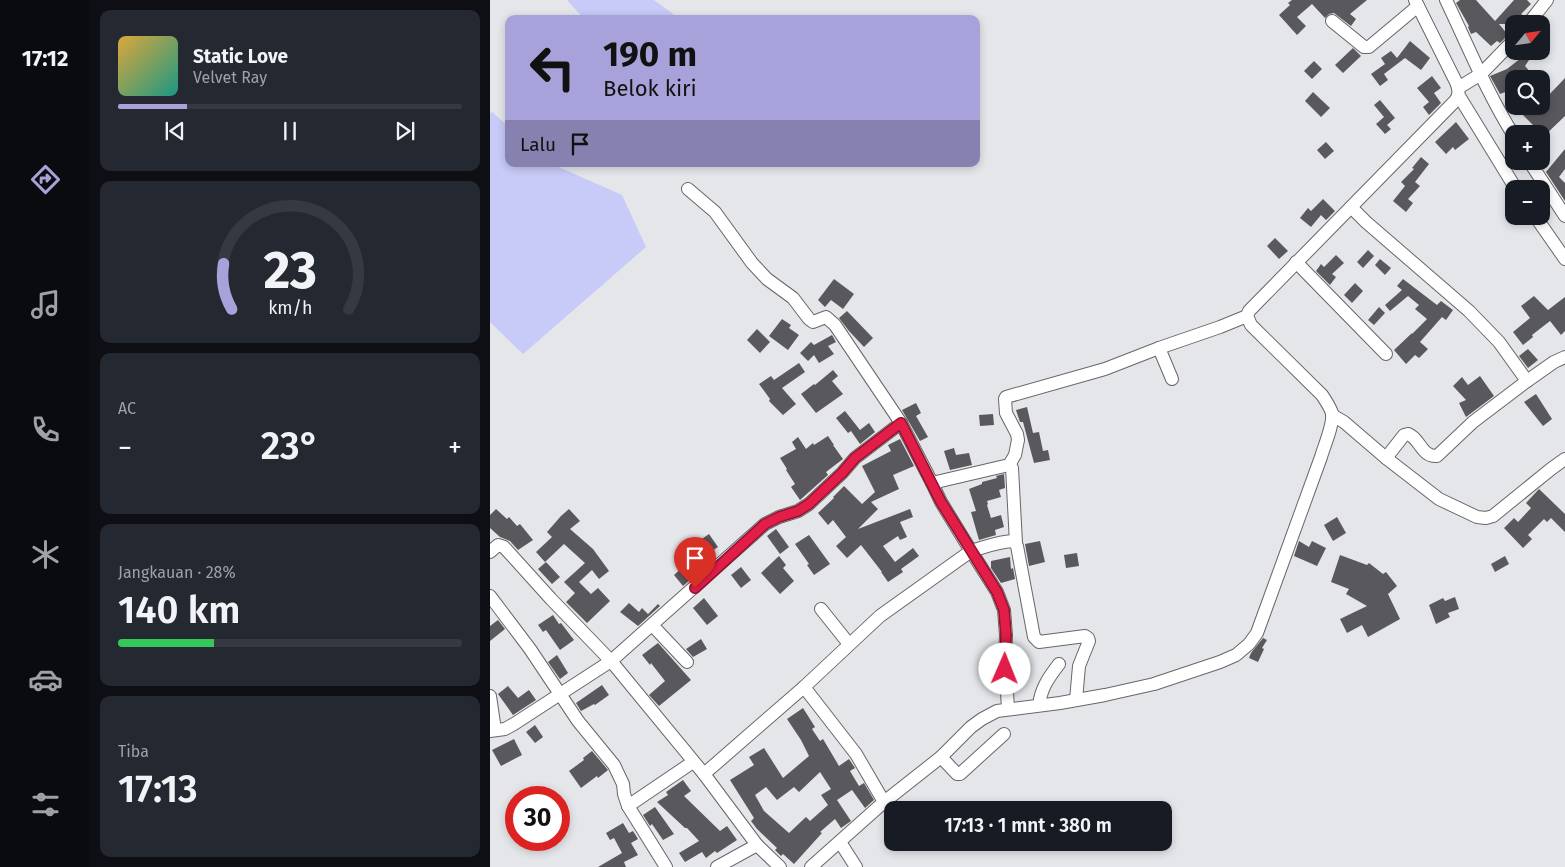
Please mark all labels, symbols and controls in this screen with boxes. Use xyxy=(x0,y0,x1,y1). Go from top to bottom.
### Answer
north arrow xyxy=(1505,15,1550,60)
map controls xyxy=(1505,15,1550,225)
text: 190 m xyxy=(603,33,697,75)
icon: left xyxy=(520,35,585,100)
text: 17:12 xyxy=(22,45,68,72)
text: Static Love xyxy=(193,45,288,68)
text: Velvet Ray xyxy=(193,68,267,87)
button: search xyxy=(1505,70,1550,115)
text: Belok kiri xyxy=(603,75,697,102)
icon: previous xyxy=(161,117,189,145)
icon: pause xyxy=(276,117,304,145)
icon: next xyxy=(391,117,419,145)
button: + xyxy=(1505,125,1550,170)
icon: arrive xyxy=(566,130,594,158)
text: Lalu xyxy=(520,133,556,156)
icon: directions xyxy=(28,162,63,197)
button: − xyxy=(1505,180,1550,225)
text: 23 xyxy=(263,239,317,302)
icon: music xyxy=(28,287,63,322)
text: km/h xyxy=(268,297,312,319)
text: AC xyxy=(118,399,136,418)
icon: phone xyxy=(28,412,63,447)
text: 23° xyxy=(261,423,319,469)
text: − xyxy=(118,431,132,464)
text: + xyxy=(448,431,462,464)
icon: climate xyxy=(28,537,63,572)
pin xyxy=(674,537,716,588)
icon: arrive xyxy=(681,544,709,572)
text: Jangkauan · 28% xyxy=(118,563,236,582)
text: 140 km xyxy=(118,587,241,633)
position arrow xyxy=(978,642,1030,694)
icon: car xyxy=(28,662,63,697)
text: Tiba xyxy=(118,742,149,761)
text: 17:13 xyxy=(118,766,198,812)
speed limit sign: 30 xyxy=(505,786,570,851)
icon: filters xyxy=(28,787,63,822)
text: 17:13 · 1 mnt · 380 m xyxy=(944,814,1112,837)

